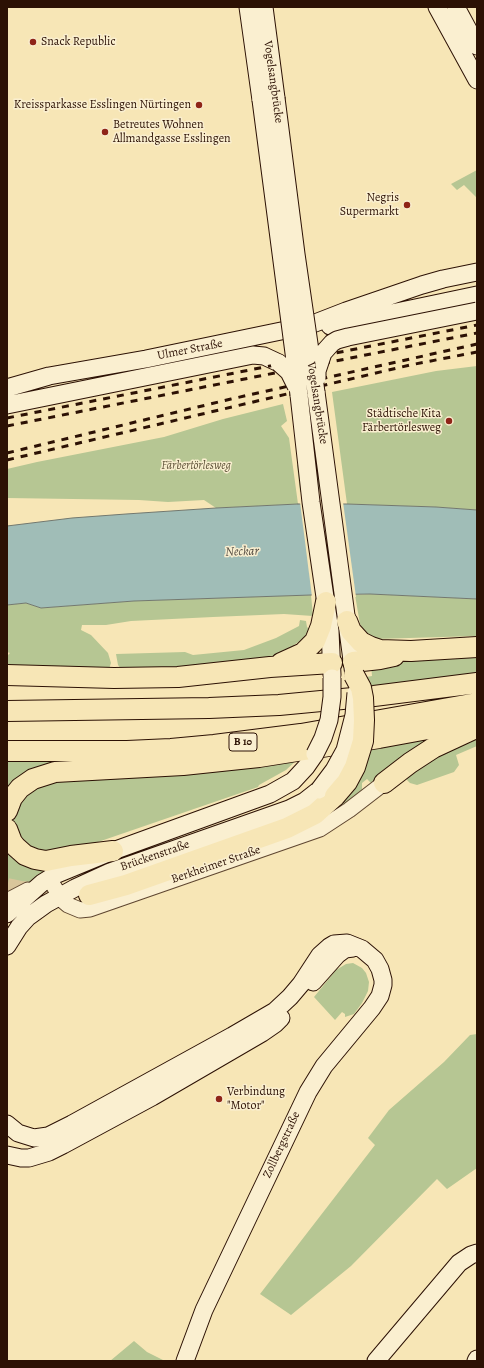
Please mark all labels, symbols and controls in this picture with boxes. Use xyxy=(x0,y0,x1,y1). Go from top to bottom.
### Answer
place label: Snack Republic xyxy=(41,35,116,49)
marker: Snack Republic xyxy=(28,37,38,47)
street label: Vogelsangbrücke xyxy=(260,40,286,124)
place label: Kreissparkasse Esslingen Nürtingen xyxy=(14,98,191,112)
marker: Kreissparkasse Esslingen Nürtingen xyxy=(194,100,204,110)
place label: Betreutes Wohnen Allmandgasse Esslingen xyxy=(113,118,231,146)
marker: Betreutes Wohnen Allmandgasse Esslingen xyxy=(100,127,110,137)
place label: Negris Supermarkt xyxy=(340,191,399,219)
marker: Negris Supermarkt xyxy=(402,200,412,210)
street label: Ulmer Straße xyxy=(156,337,224,363)
street label: Vogelsangbrücke xyxy=(303,361,331,445)
place label: Städtische Kita Färbertörlesweg xyxy=(362,407,441,435)
marker: Städtische Kita Färbertörlesweg xyxy=(444,416,454,426)
park label: Färbertörlesweg xyxy=(161,459,231,473)
water label: Neckar xyxy=(225,544,259,560)
road number: B 10 xyxy=(229,733,257,751)
street label: Brückenstraße xyxy=(119,837,191,875)
street label: Berkheimer Straße xyxy=(170,843,262,887)
place label: Verbindung "Motor" xyxy=(227,1085,285,1113)
marker: Verbindung "Motor" xyxy=(214,1094,224,1104)
street label: Zollbergstraße xyxy=(260,1109,304,1181)

